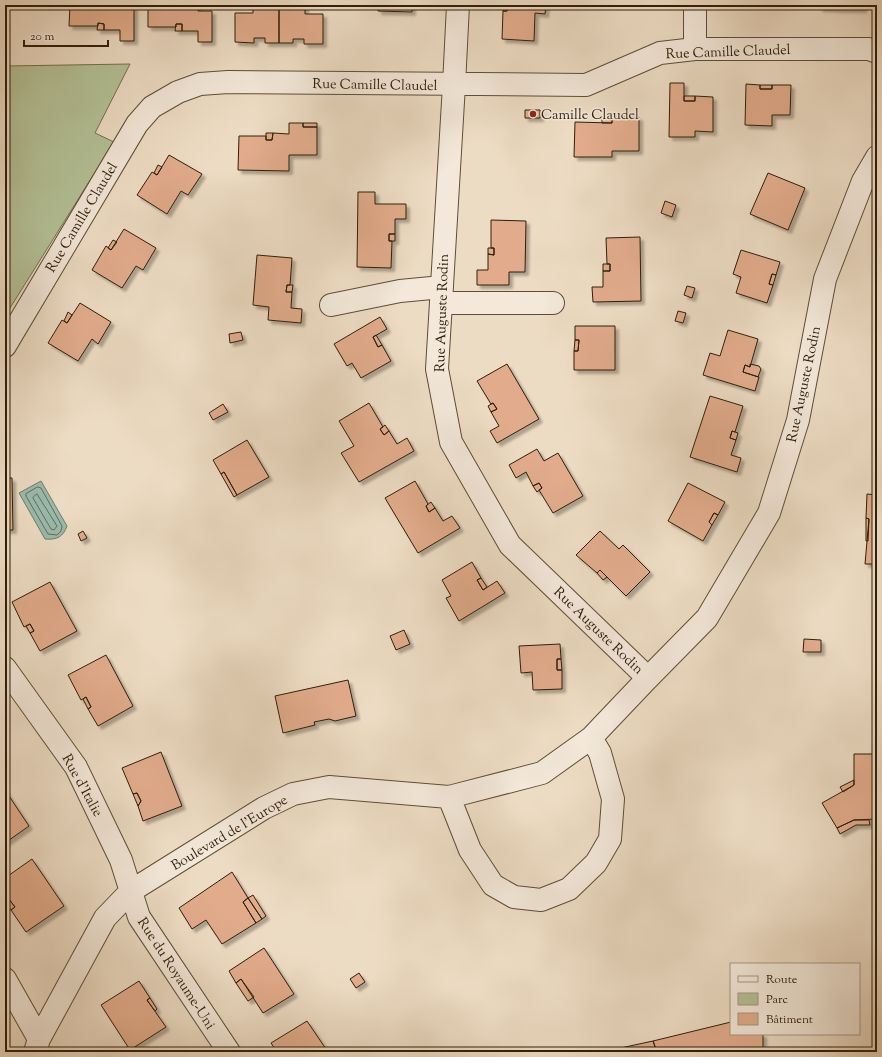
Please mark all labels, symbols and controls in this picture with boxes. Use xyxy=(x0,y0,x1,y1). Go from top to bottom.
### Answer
scale bar xyxy=(24,22,108,48)
text: 20 m xyxy=(30,28,55,46)
street label: Rue Camille Claudel xyxy=(665,41,791,65)
street label: Rue Camille Claudel xyxy=(312,75,438,97)
place label: Camille Claudel xyxy=(541,106,639,126)
marker: Camille Claudel xyxy=(528,109,538,119)
street label: Rue Camille Claudel xyxy=(42,159,124,277)
street label: Rue Auguste Rodin xyxy=(431,254,455,373)
street label: Rue Auguste Rodin xyxy=(783,324,827,444)
street label: Rue Auguste Rodin xyxy=(548,583,647,680)
street label: Rue d'Italie xyxy=(56,751,107,821)
street label: Boulevard de l'Europe xyxy=(168,791,292,876)
street label: Rue du Royaume-Uni xyxy=(131,914,219,1034)
legend xyxy=(730,963,860,1035)
text: Route xyxy=(766,971,798,989)
text: Parc xyxy=(766,991,788,1009)
text: Bâtiment xyxy=(766,1011,813,1029)

